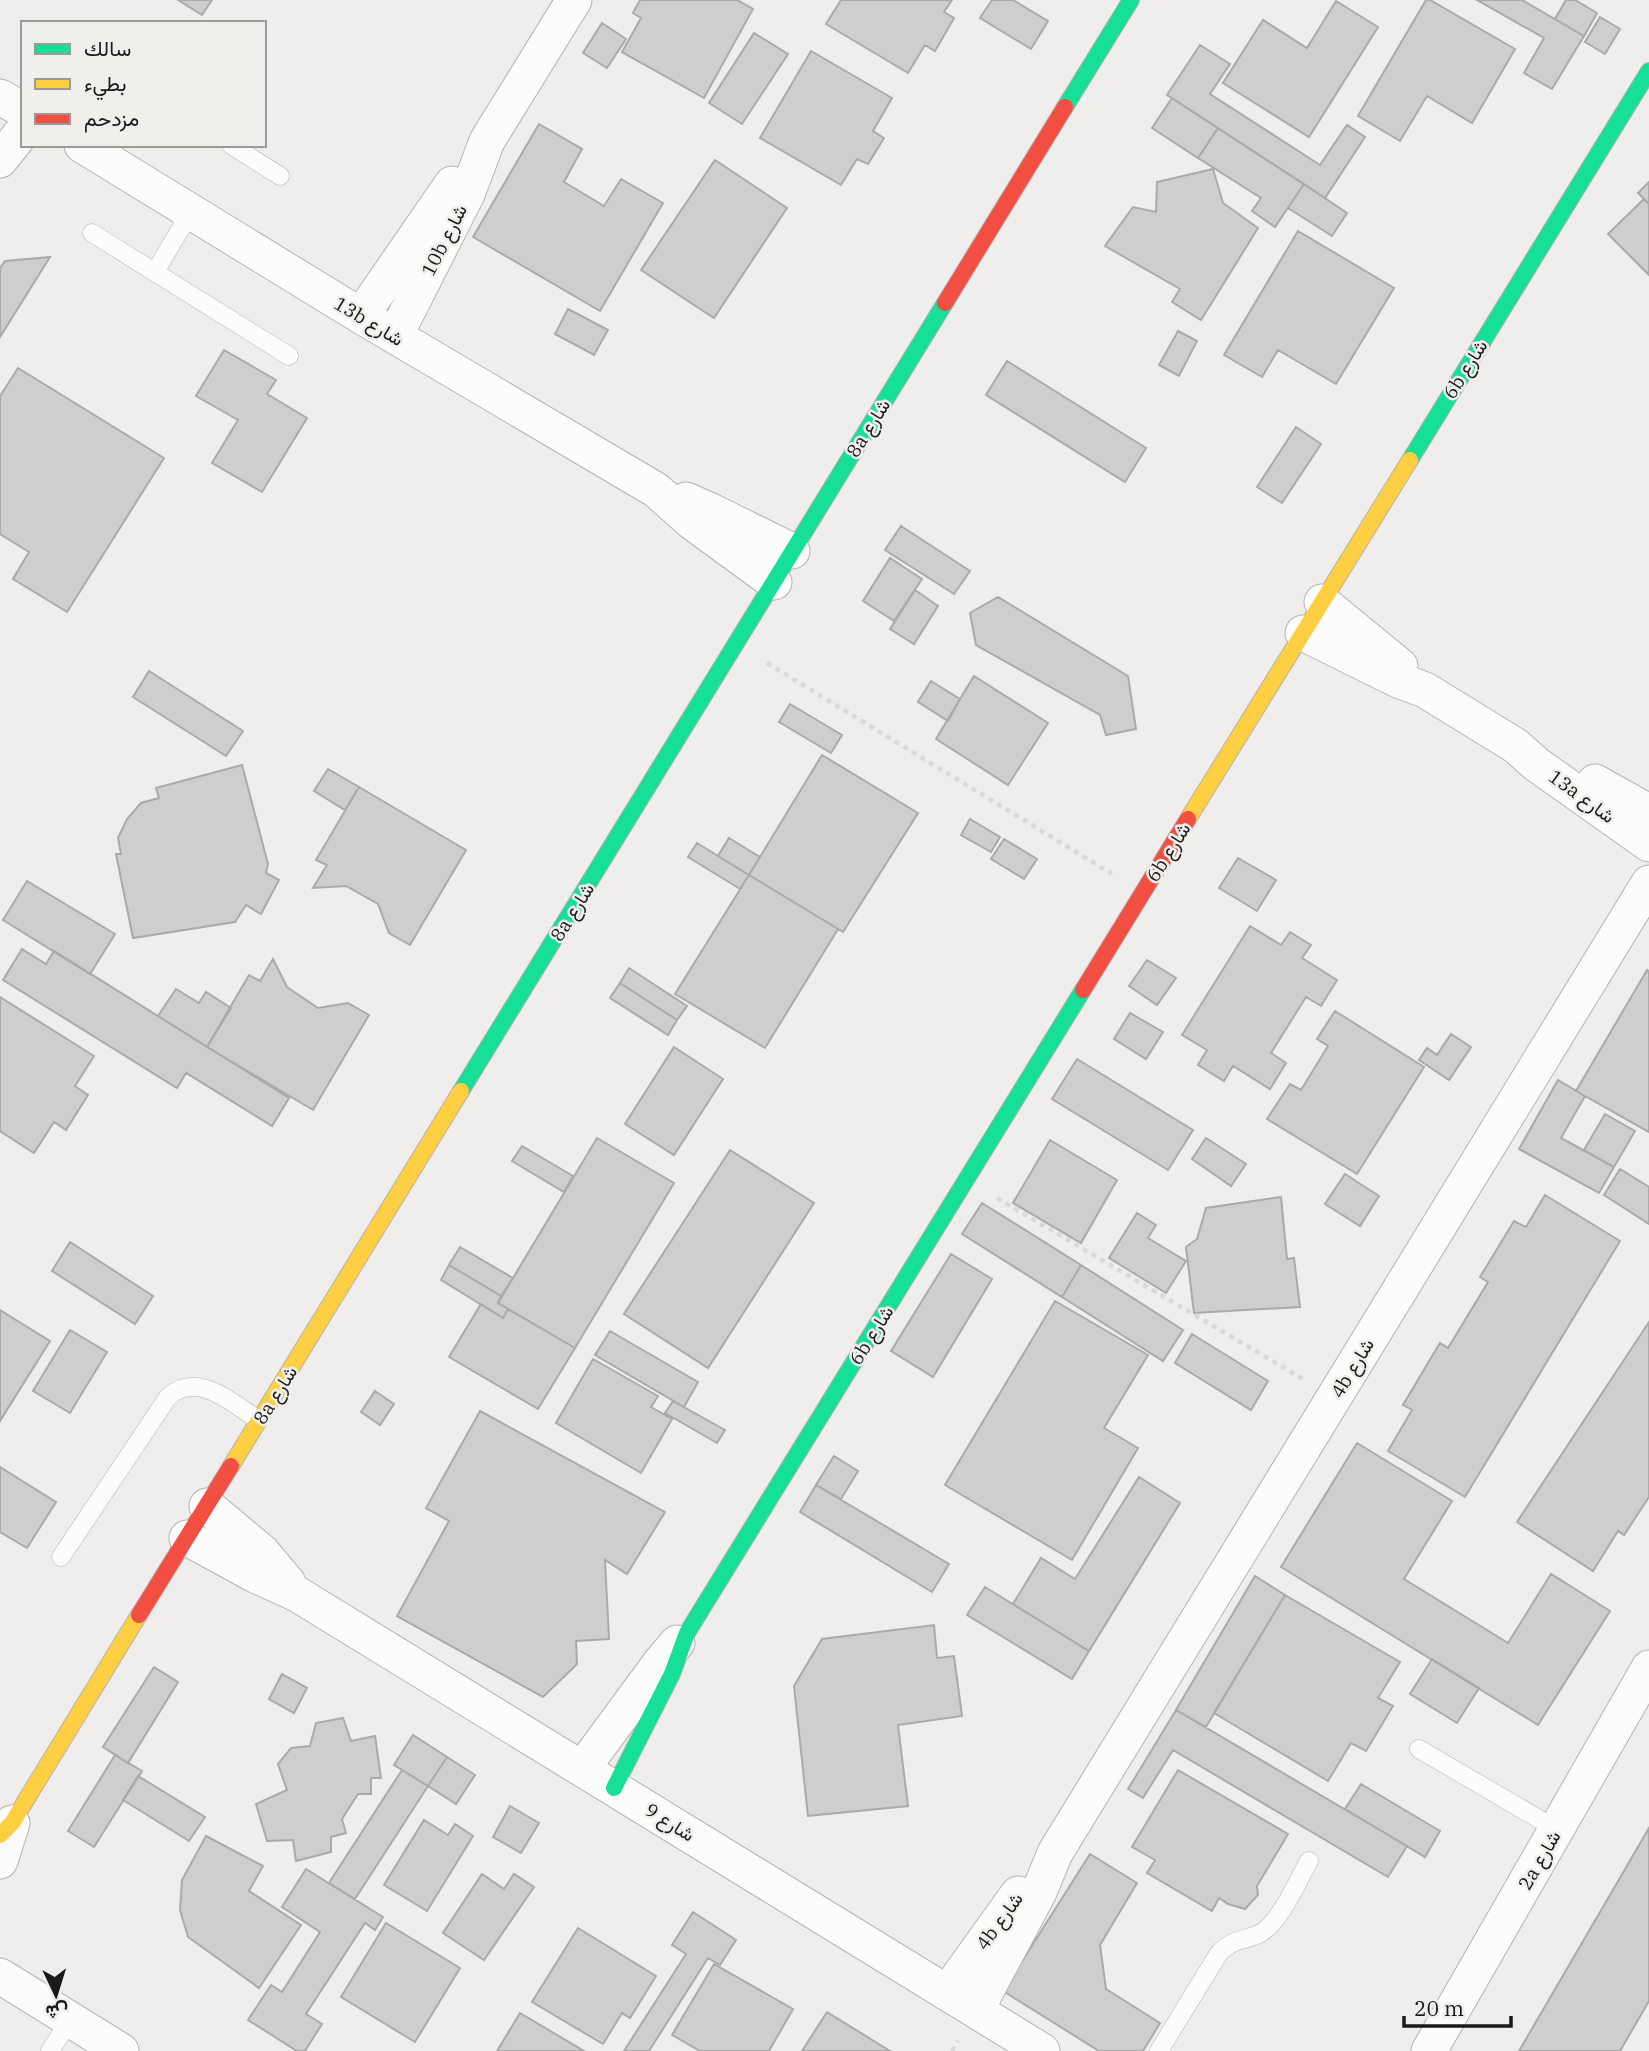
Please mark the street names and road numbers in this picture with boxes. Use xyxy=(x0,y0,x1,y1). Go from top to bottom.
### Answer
street label: 10b شارع xyxy=(416,200,473,280)
street label: 13b شارع xyxy=(329,291,408,352)
street label: 6b شارع xyxy=(1437,335,1493,404)
street label: 8a شارع xyxy=(841,394,896,462)
street label: 13a شارع xyxy=(1544,764,1620,829)
street label: 6b شارع xyxy=(1140,818,1196,887)
street label: 8a شارع xyxy=(545,878,600,946)
street label: 6b شارع xyxy=(843,1301,899,1370)
street label: 4b شارع xyxy=(1325,1334,1380,1403)
street label: 8a شارع xyxy=(248,1361,303,1429)
street label: شارع 9 xyxy=(640,1798,699,1847)
street label: 2a شارع xyxy=(1513,1826,1566,1894)
street label: 4b شارع xyxy=(970,1887,1029,1955)

